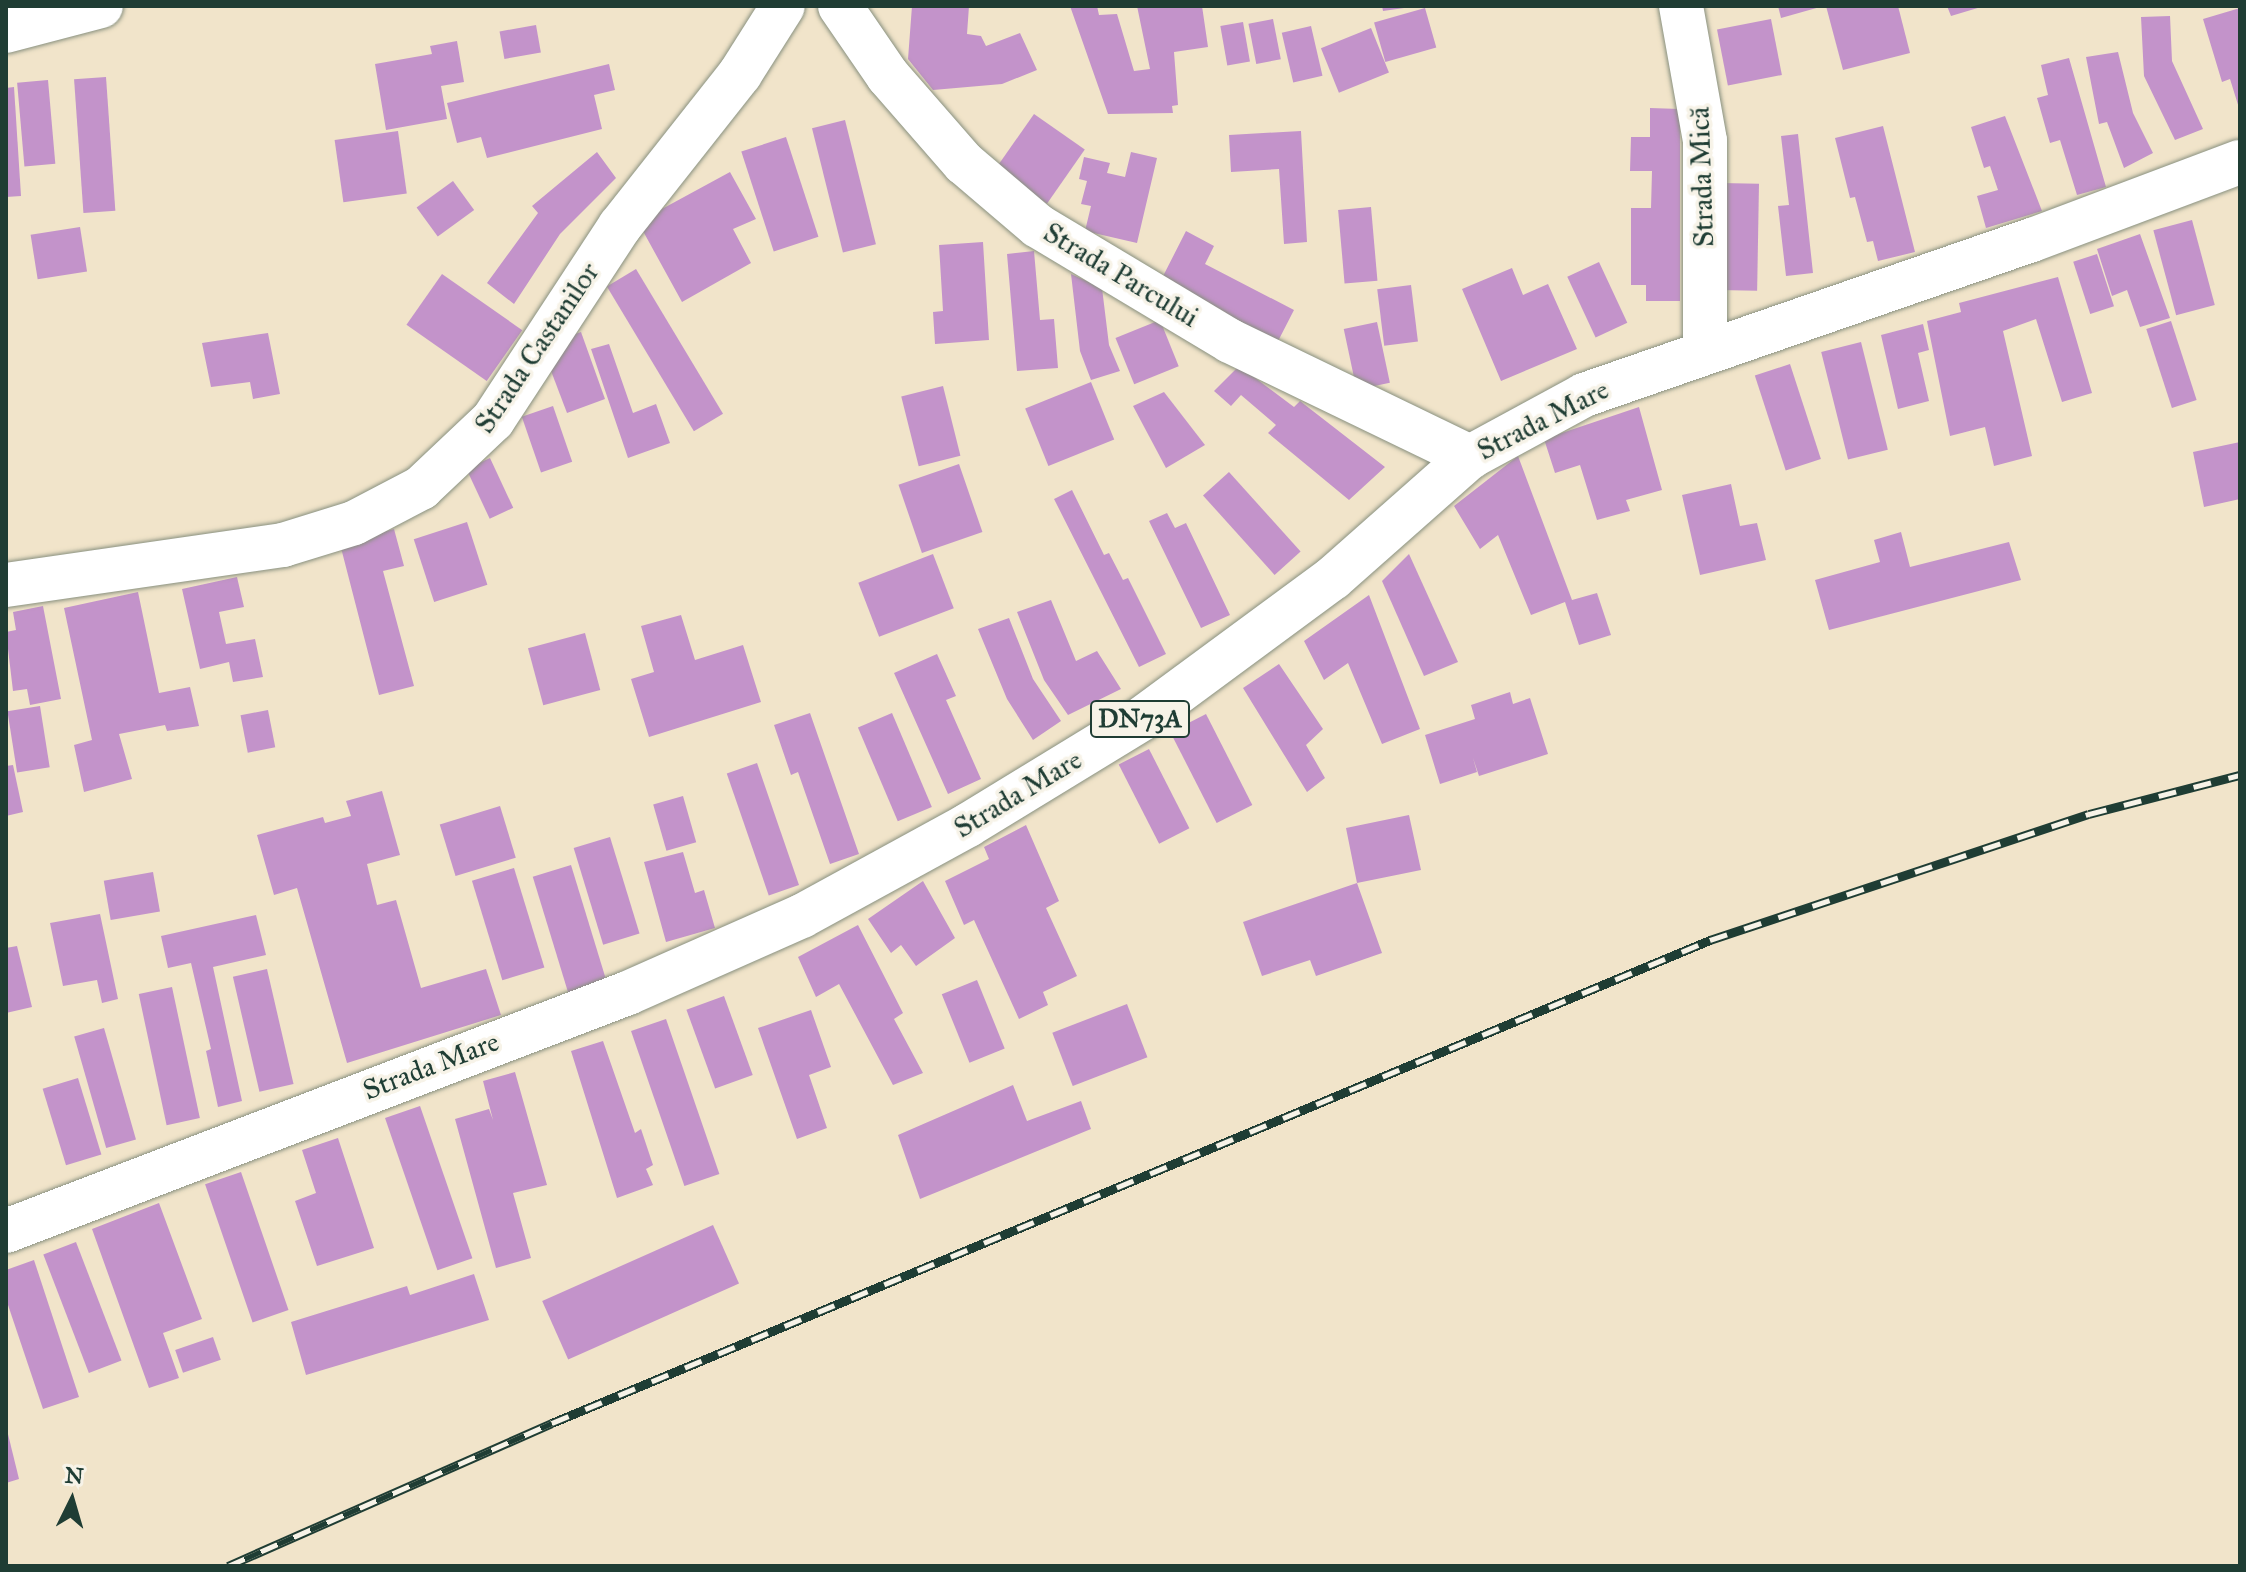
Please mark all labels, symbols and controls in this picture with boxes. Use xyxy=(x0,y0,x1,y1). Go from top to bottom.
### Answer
street label: Strada Mică xyxy=(1683,106,1721,248)
street label: Strada Parcului xyxy=(1037,216,1205,334)
street label: Strada Castanilor xyxy=(468,256,606,440)
street label: Strada Mare xyxy=(1472,373,1614,467)
road number: DN73A xyxy=(1090,697,1190,741)
street label: Strada Mare xyxy=(948,743,1088,845)
street label: Strada Mare xyxy=(358,1025,504,1107)
north arrow xyxy=(32,1460,112,1540)
text: N xyxy=(64,1461,85,1490)

